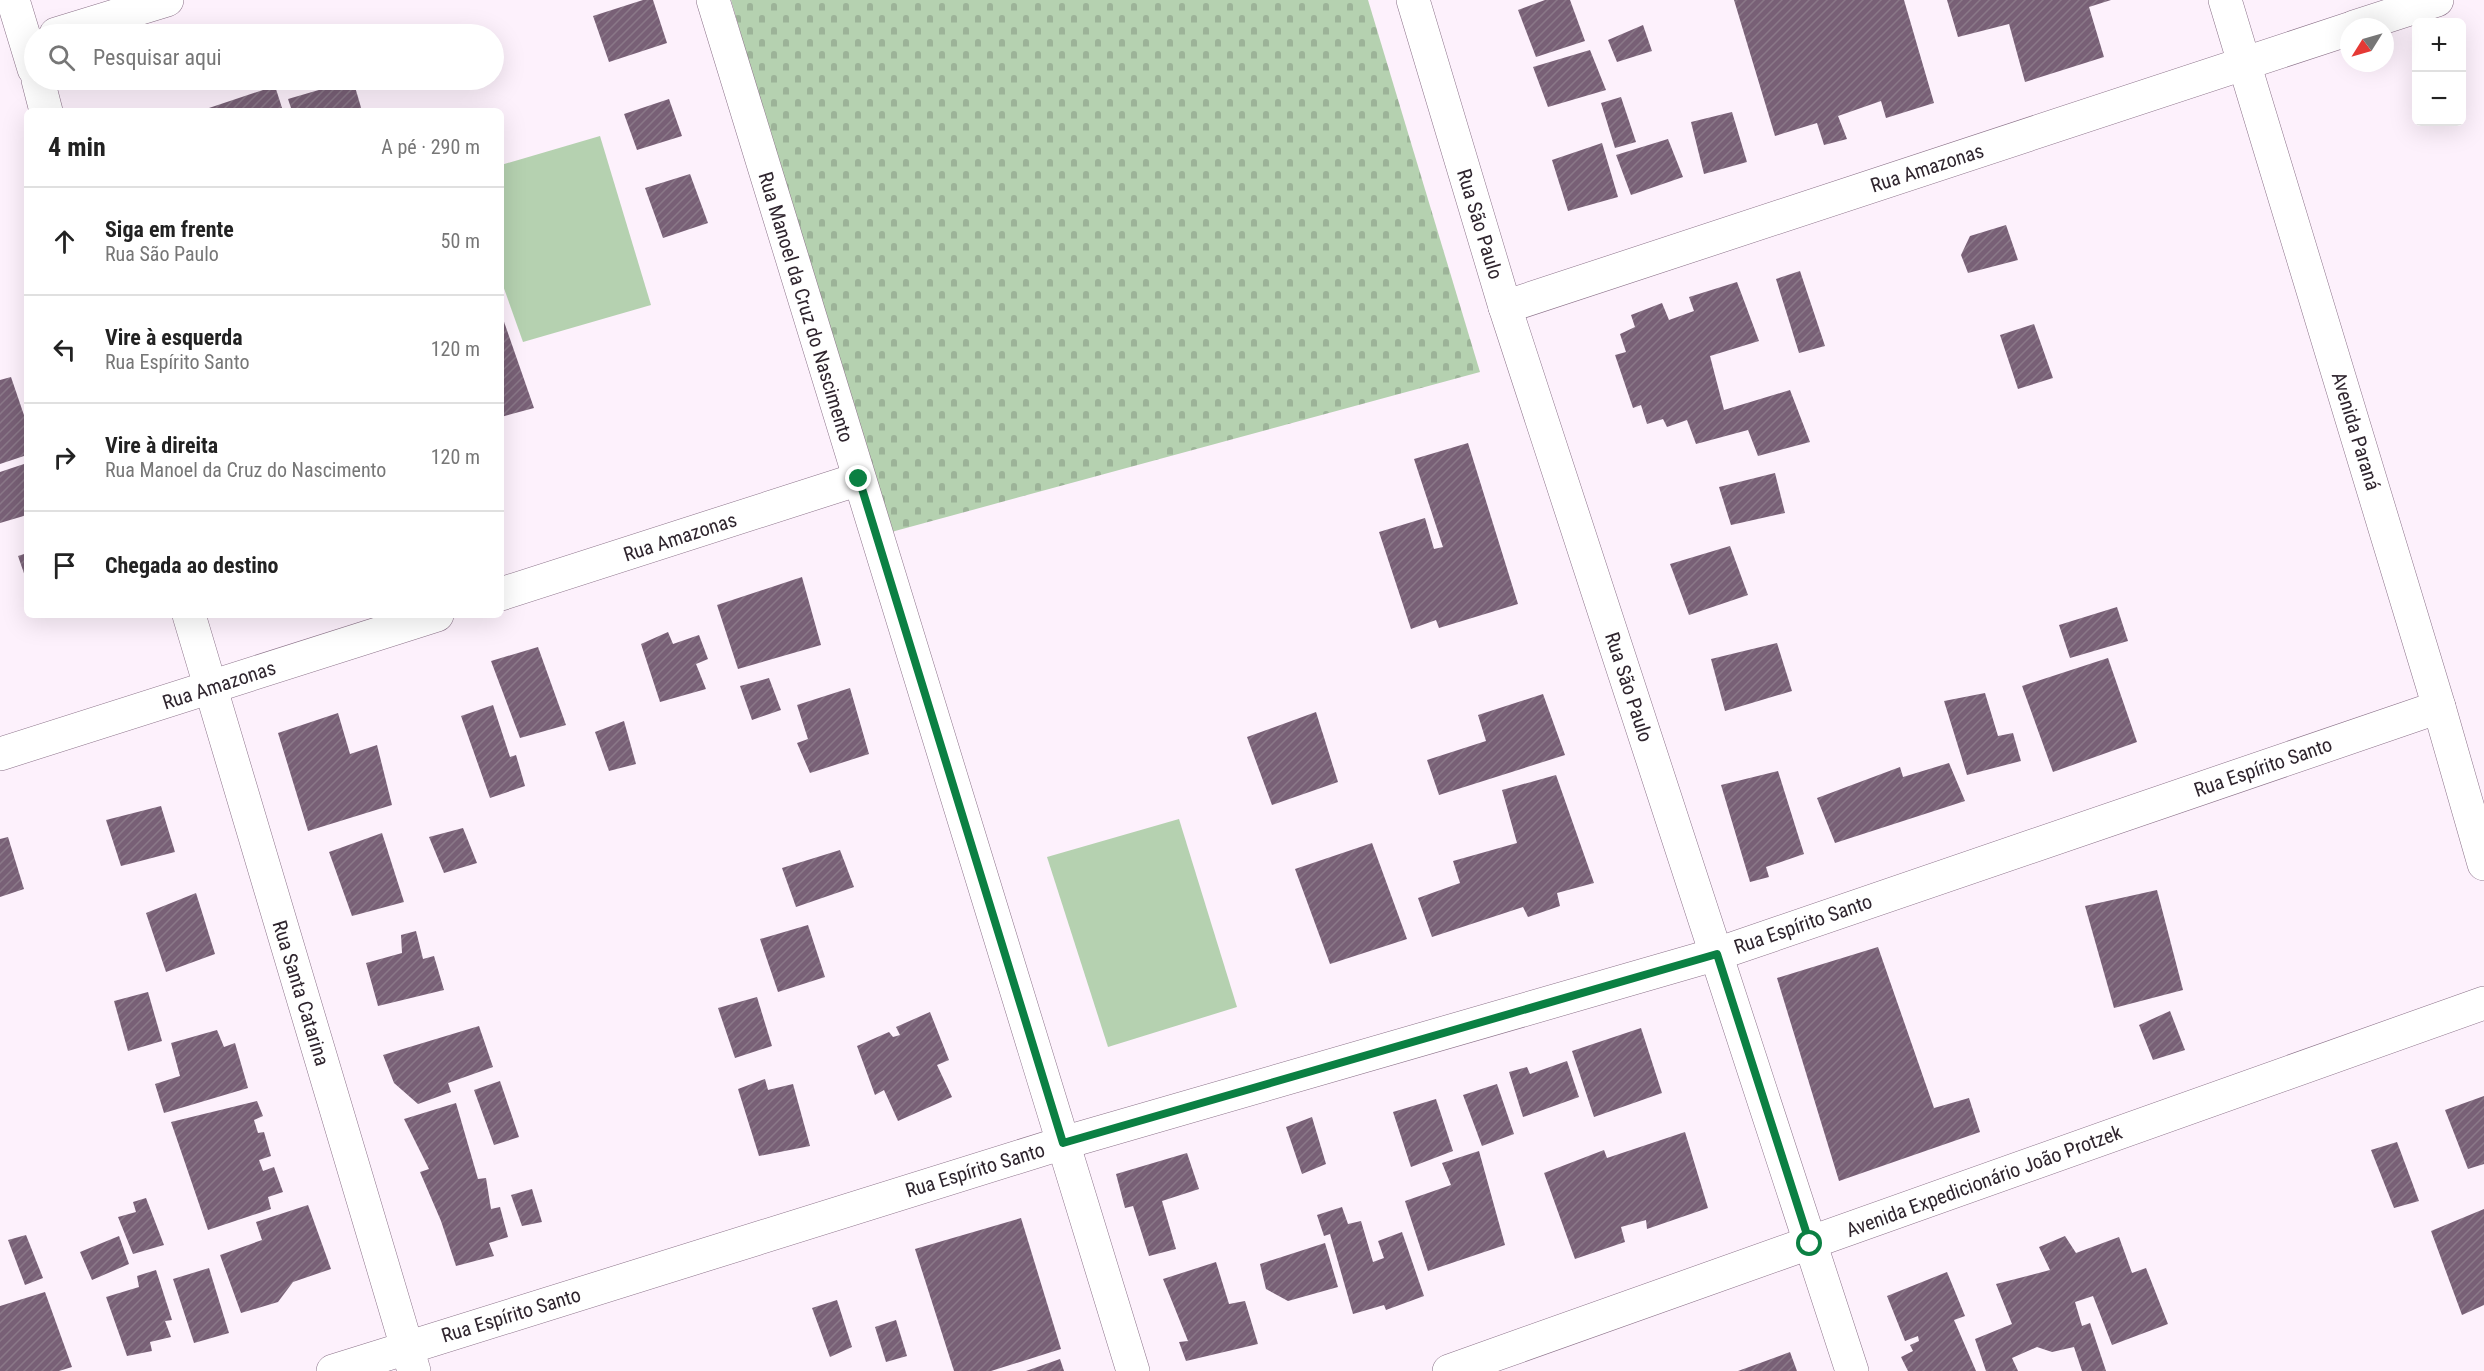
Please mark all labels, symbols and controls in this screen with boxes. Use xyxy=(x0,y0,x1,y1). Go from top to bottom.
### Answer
north arrow xyxy=(2340,18,2394,72)
map controls xyxy=(2412,18,2466,126)
button: + xyxy=(2412,18,2466,72)
search box xyxy=(24,24,504,90)
icon: search xyxy=(45,41,78,74)
text: Pesquisar aqui xyxy=(93,45,222,70)
button: − xyxy=(2412,72,2466,126)
text: 4 min xyxy=(48,132,106,162)
text: A pé · 290 m xyxy=(381,135,480,159)
street label: Rua Amazonas xyxy=(1867,138,1987,198)
street label: Rua São Paulo xyxy=(1452,166,1508,282)
street label: Rua Manoel da Cruz do Nascimento xyxy=(753,169,859,445)
text: Siga em frente xyxy=(105,217,234,242)
icon: ahead xyxy=(48,225,81,258)
text: 50 m xyxy=(441,229,480,253)
text: Rua São Paulo xyxy=(105,242,219,266)
text: Vire à esquerda xyxy=(105,325,243,350)
icon: left xyxy=(48,333,81,366)
text: 120 m xyxy=(431,337,480,361)
text: Rua Espírito Santo xyxy=(105,350,250,374)
street label: Avenida Paraná xyxy=(2327,369,2385,493)
text: Vire à direita xyxy=(105,433,218,458)
icon: right xyxy=(48,441,81,474)
text: 120 m xyxy=(431,445,480,469)
text: Rua Manoel da Cruz do Nascimento xyxy=(105,458,386,482)
route end xyxy=(845,465,871,491)
street label: Rua Amazonas xyxy=(620,507,740,567)
icon: arrive xyxy=(48,549,81,582)
text: Chegada ao destino xyxy=(105,553,279,578)
street label: Rua São Paulo xyxy=(1600,629,1658,745)
street label: Rua Amazonas xyxy=(159,655,279,715)
street label: Rua Espírito Santo xyxy=(2191,732,2335,802)
street label: Rua Espírito Santo xyxy=(1731,889,1875,959)
street label: Rua Santa Catarina xyxy=(268,918,334,1068)
street label: Avenida Expedicionário João Protzek xyxy=(1843,1120,2125,1242)
street label: Rua Espírito Santo xyxy=(902,1137,1048,1203)
route start xyxy=(1796,1230,1822,1256)
street label: Rua Espírito Santo xyxy=(438,1282,584,1348)

